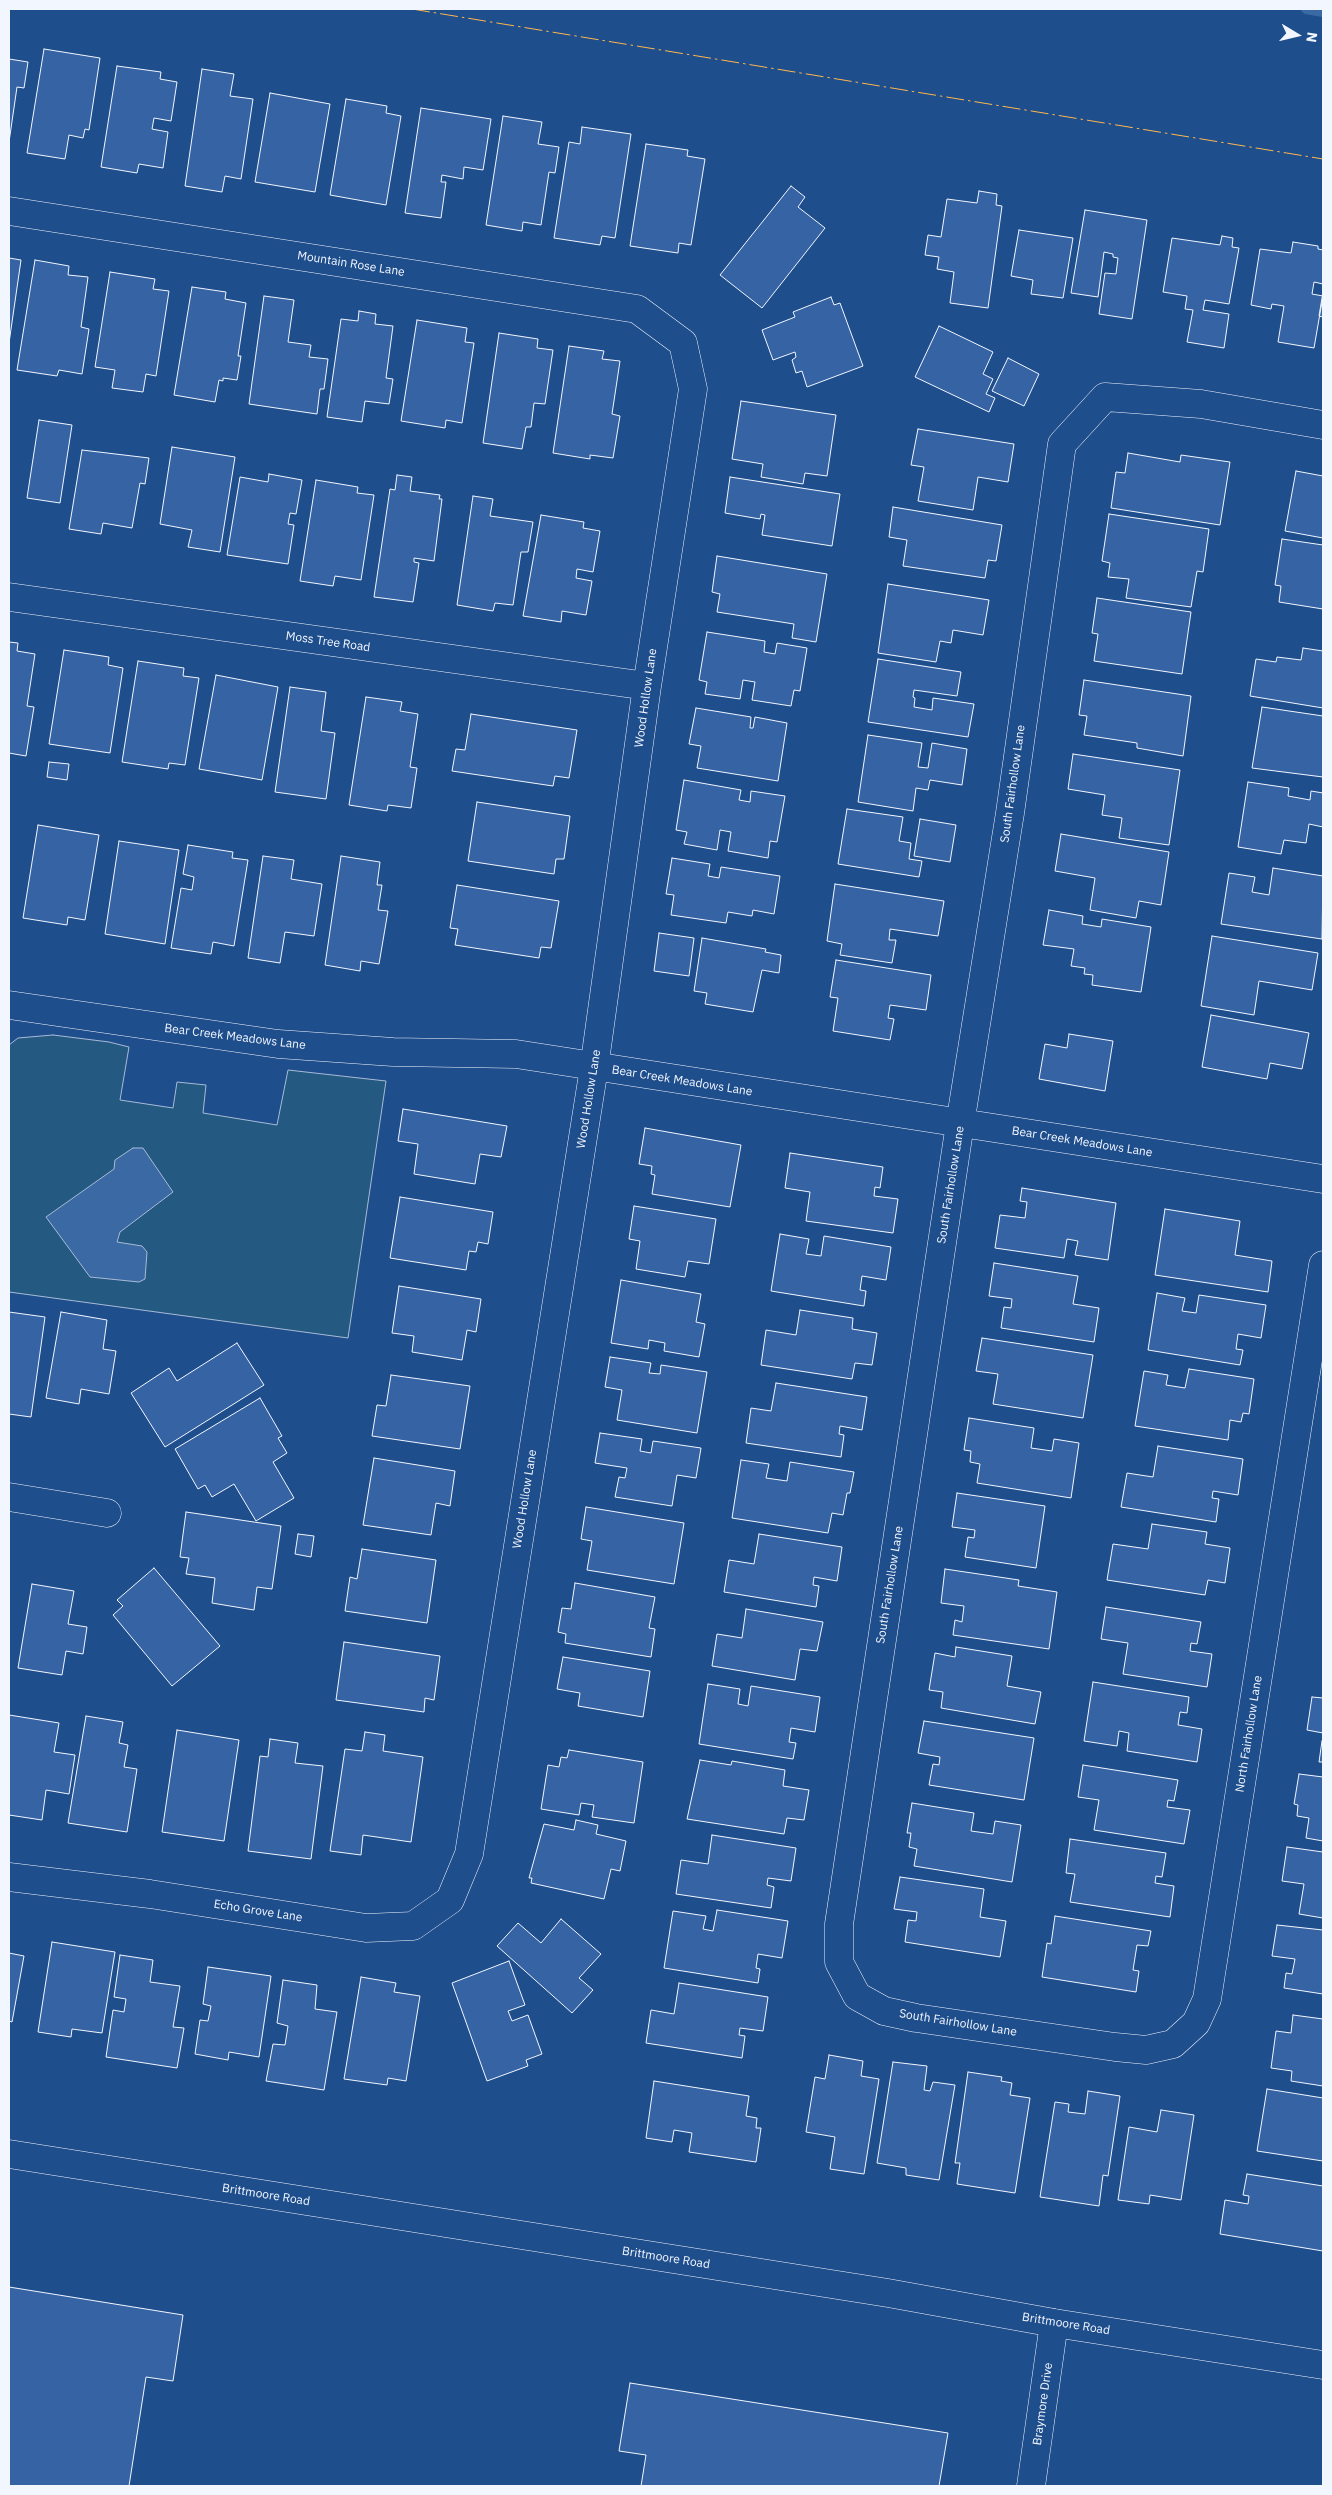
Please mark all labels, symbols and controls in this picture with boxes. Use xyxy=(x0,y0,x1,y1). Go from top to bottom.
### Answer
north arrow xyxy=(1272,10,1322,60)
text: N xyxy=(1302,31,1321,44)
street label: Mountain Rose Lane xyxy=(296,248,406,280)
street label: Moss Tree Road xyxy=(285,629,371,655)
street label: Wood Hollow Lane xyxy=(632,648,660,748)
street label: South Fairhollow Lane xyxy=(998,724,1028,844)
street label: Bear Creek Meadows Lane xyxy=(164,1021,306,1053)
street label: Wood Hollow Lane xyxy=(574,1049,604,1149)
street label: Bear Creek Meadows Lane xyxy=(611,1063,753,1099)
street label: Bear Creek Meadows Lane xyxy=(1011,1124,1153,1160)
street label: South Fairhollow Lane xyxy=(935,1125,967,1245)
street label: Wood Hollow Lane xyxy=(510,1449,540,1549)
street label: South Fairhollow Lane xyxy=(874,1525,906,1645)
street label: North Fairhollow Lane xyxy=(1233,1675,1265,1793)
street label: Echo Grove Lane xyxy=(213,1897,303,1925)
street label: South Fairhollow Lane xyxy=(898,2007,1018,2039)
street label: Brittmoore Road xyxy=(221,2181,311,2209)
street label: Brittmoore Road xyxy=(621,2244,711,2272)
street label: Brittmoore Road xyxy=(1021,2310,1111,2338)
street label: Braymore Drive xyxy=(1030,2362,1056,2446)

